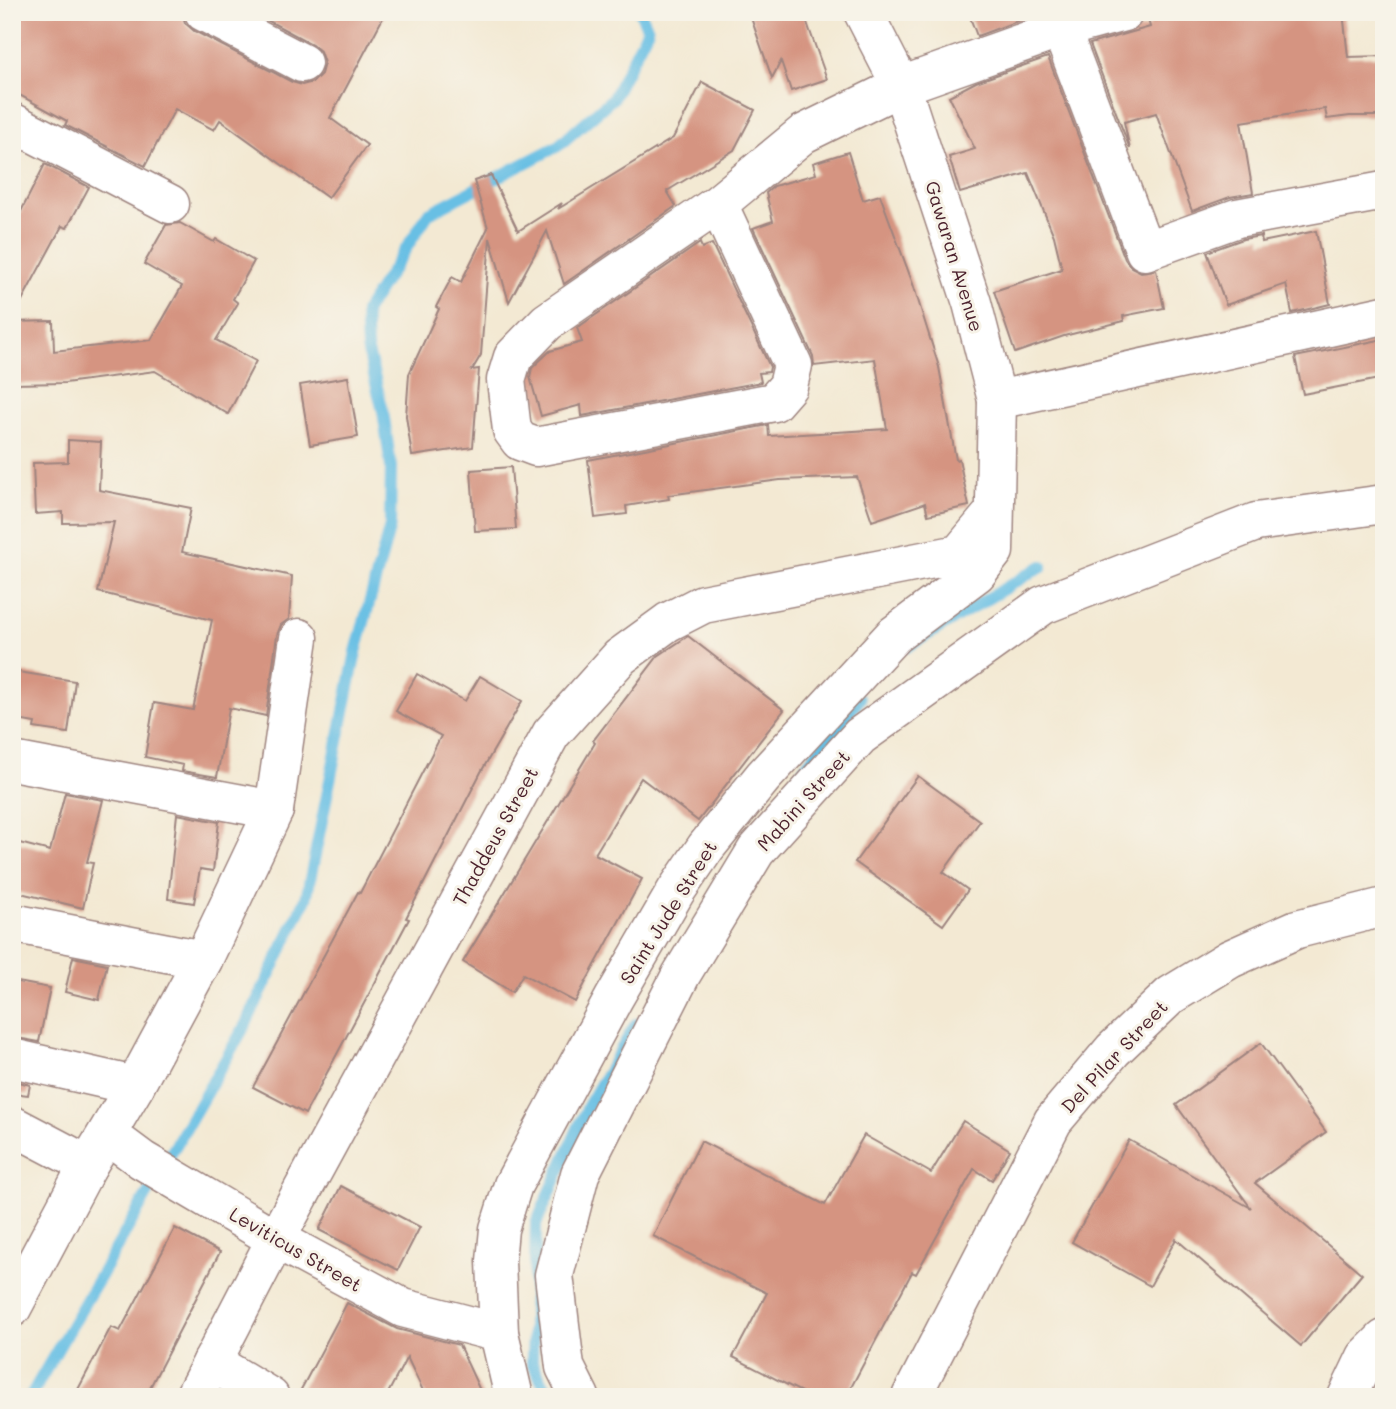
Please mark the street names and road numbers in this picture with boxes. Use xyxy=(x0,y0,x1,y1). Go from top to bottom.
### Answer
street label: Gawaran Avenue xyxy=(920,178,990,334)
street label: Mabini Street xyxy=(751,744,855,856)
street label: Thaddeus Street xyxy=(446,762,544,910)
street label: Saint Jude Street xyxy=(614,836,722,988)
street label: Del Pilar Street xyxy=(1055,994,1173,1118)
street label: Leviticus Street xyxy=(225,1201,367,1297)

